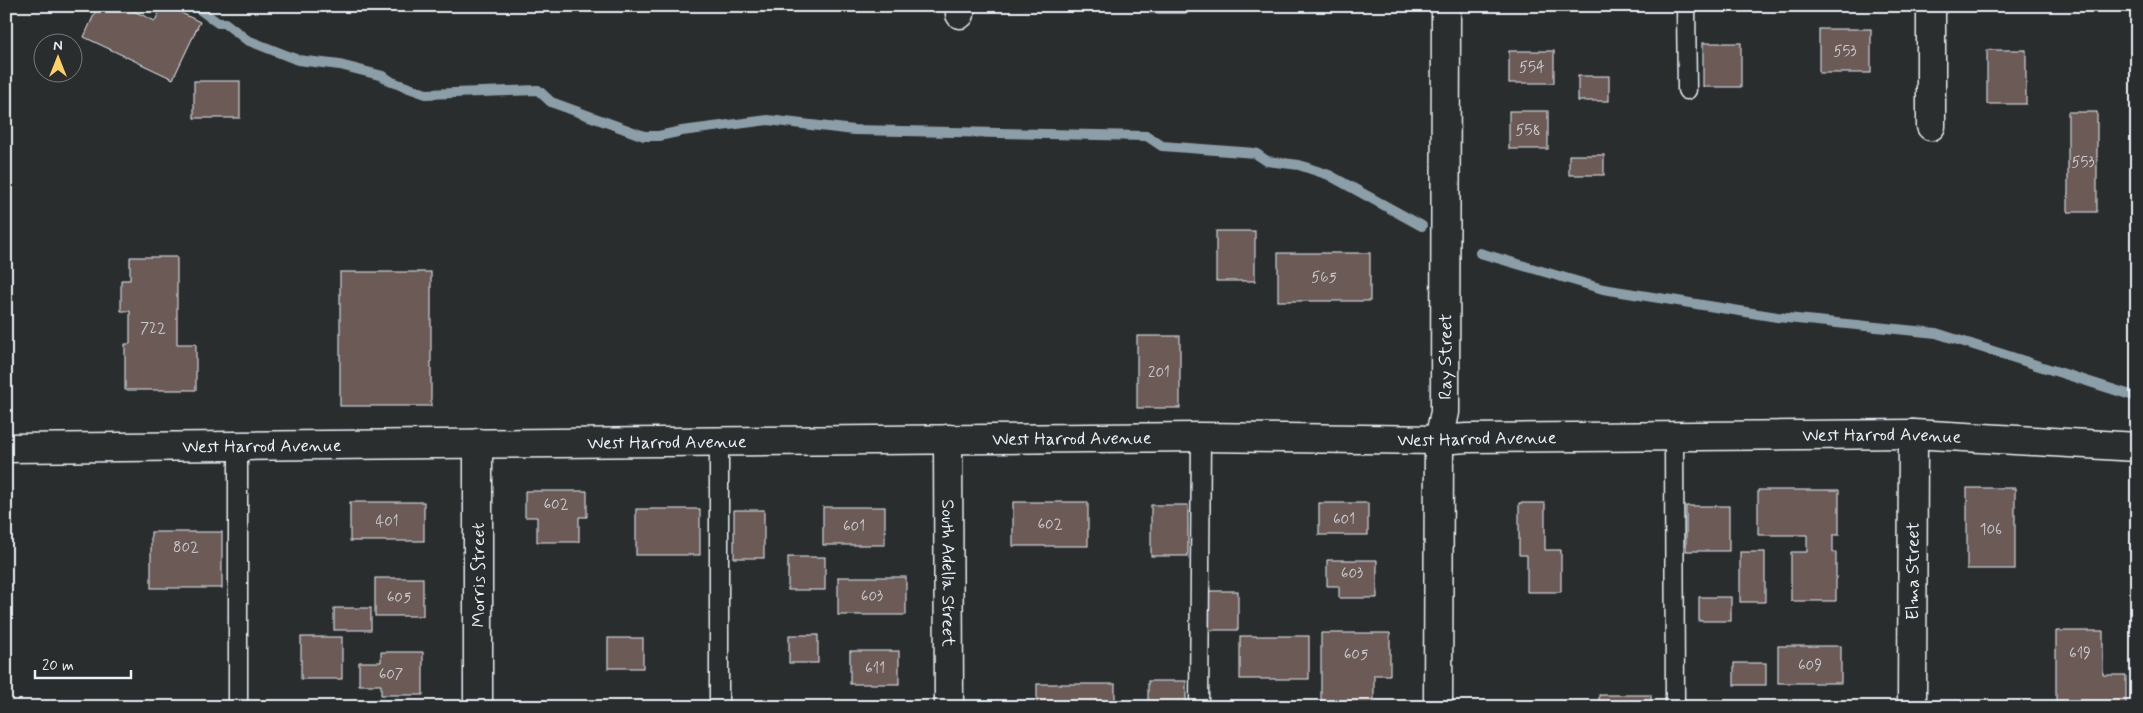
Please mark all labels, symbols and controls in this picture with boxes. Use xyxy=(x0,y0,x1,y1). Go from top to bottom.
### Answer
north arrow xyxy=(32,32,82,82)
text: N xyxy=(53,37,63,55)
house number: 553 xyxy=(1833,42,1857,62)
house number: 554 xyxy=(1519,58,1545,78)
house number: 558 xyxy=(1515,121,1541,141)
house number: 553 xyxy=(2071,153,2095,173)
house number: 565 xyxy=(1311,268,1337,288)
street label: Ray Street xyxy=(1434,313,1458,400)
house number: 722 xyxy=(140,319,166,339)
house number: 201 xyxy=(1148,363,1170,383)
street label: West Harrod Avenue xyxy=(1802,423,1962,450)
street label: West Harrod Avenue xyxy=(992,426,1152,452)
street label: West Harrod Avenue xyxy=(1397,426,1557,453)
street label: West Harrod Avenue xyxy=(587,430,747,456)
street label: West Harrod Avenue xyxy=(182,434,342,459)
house number: 602 xyxy=(543,495,569,515)
street label: South Adella Street xyxy=(935,499,960,647)
house number: 601 xyxy=(1333,510,1355,530)
house number: 401 xyxy=(375,512,399,532)
house number: 602 xyxy=(1037,515,1063,535)
house number: 601 xyxy=(843,517,865,537)
house number: 106 xyxy=(1980,520,2002,540)
street label: Morris Street xyxy=(467,522,491,627)
street label: Elma Street xyxy=(1901,522,1926,620)
house number: 802 xyxy=(173,538,199,558)
house number: 603 xyxy=(1341,564,1363,584)
house number: 603 xyxy=(861,587,883,607)
house number: 605 xyxy=(387,588,411,608)
house number: 619 xyxy=(2069,644,2091,664)
house number: 605 xyxy=(1344,645,1368,665)
scale bar xyxy=(35,648,131,680)
text: 20 m xyxy=(42,656,74,676)
house number: 609 xyxy=(1798,656,1822,676)
house number: 611 xyxy=(865,659,885,679)
house number: 607 xyxy=(379,665,403,685)

